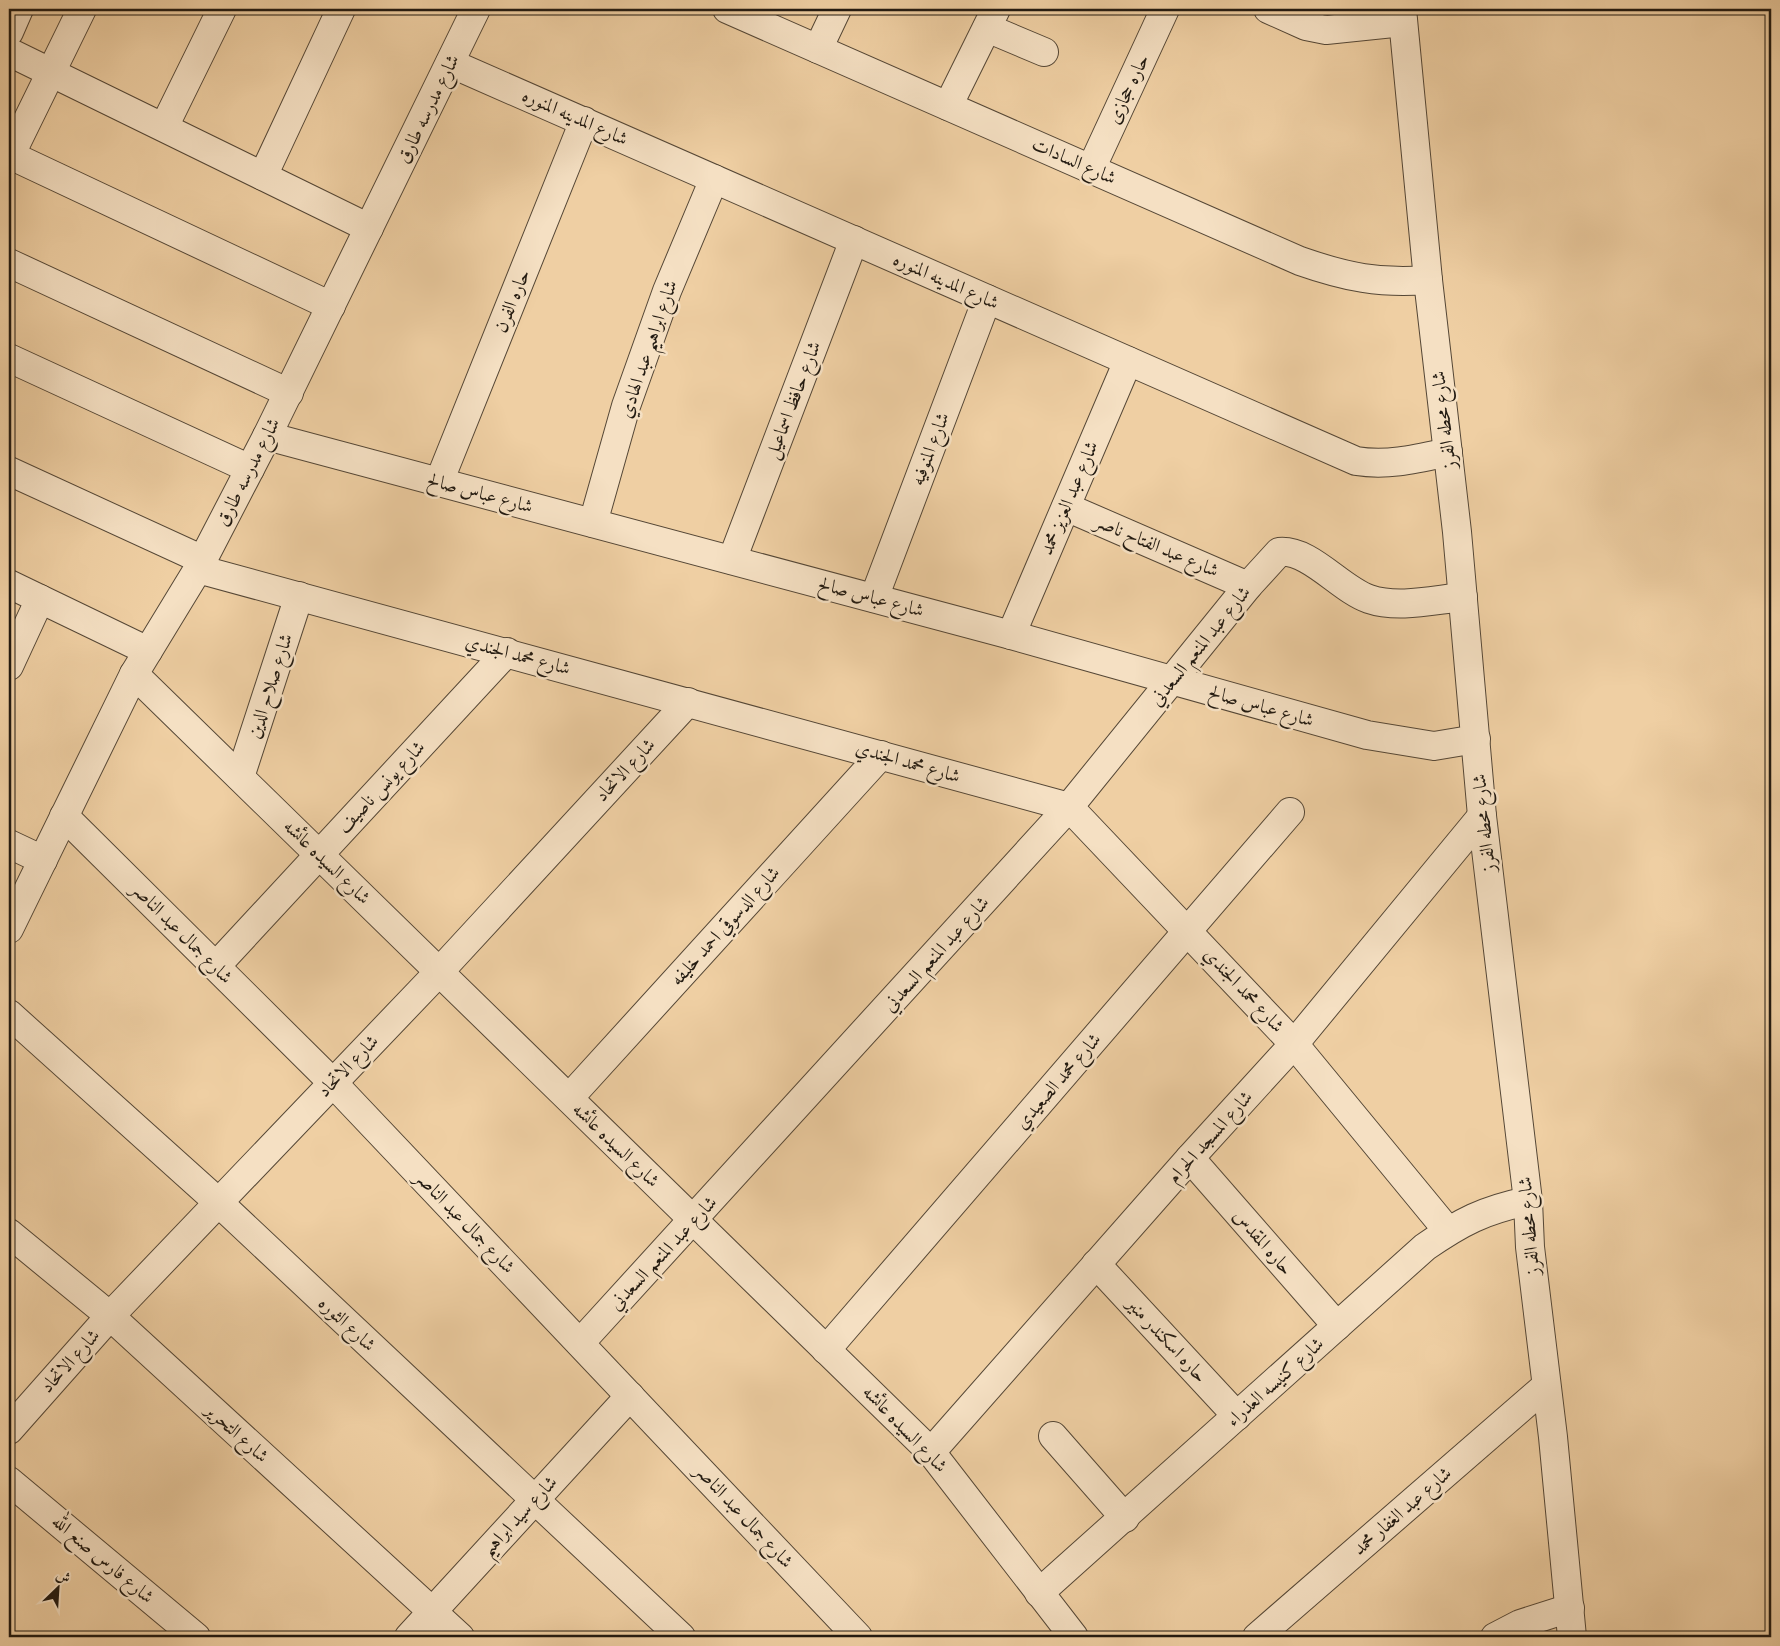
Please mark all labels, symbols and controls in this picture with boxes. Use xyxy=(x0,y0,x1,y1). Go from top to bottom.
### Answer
street label: شارع مدرسه طارق xyxy=(391,50,467,169)
street label: حاره حجازى xyxy=(1101,50,1155,128)
street label: شارع المدينه المنوره xyxy=(517,83,632,154)
street label: شارع السادات xyxy=(1027,132,1120,193)
street label: شارع المدينه المنوره xyxy=(888,247,1003,318)
street label: حاره الفرن xyxy=(488,266,536,336)
street label: شارع ابراهيم عبد الهادي xyxy=(613,277,689,423)
street label: شارع حافظ اسماعيل xyxy=(760,338,829,463)
street label: شارع محطه الفرز xyxy=(1426,369,1465,472)
street label: شارع المنوفيه xyxy=(905,409,958,490)
street label: شارع مدرسه طارق xyxy=(210,414,288,532)
street label: شارع عبد العزيز محمد xyxy=(1034,437,1107,560)
street label: شارع عباس صالح xyxy=(423,467,536,523)
street label: شارع عبد الفتاح ناصر xyxy=(1088,508,1223,587)
street label: شارع عباس صالح xyxy=(814,571,927,627)
street label: شارع عبد المنعم السعدني xyxy=(1144,581,1261,715)
street label: شارع محمد الجندي xyxy=(462,629,573,683)
street label: شارع صلاح الدين xyxy=(242,630,303,743)
street label: شارع عباس صالح xyxy=(1204,680,1316,736)
street label: شارع الاتحاد xyxy=(590,733,663,809)
street label: شارع يونس ناصيف xyxy=(332,736,432,841)
street label: شارع محمد الجندي xyxy=(852,736,963,791)
street label: شارع محطه الفرز xyxy=(1467,772,1504,875)
street label: شارع السيده عائشه xyxy=(276,814,376,912)
street label: شارع الدسوقي احمد خليفه xyxy=(665,861,787,993)
street label: شارع جمال عبد الناصر xyxy=(123,876,238,991)
street label: شارع عبد المنعم السعدني xyxy=(878,891,999,1021)
street label: شارع محمد الجندي xyxy=(1196,942,1290,1040)
street label: شارع محمد الصعيدي xyxy=(1010,1028,1109,1136)
street label: شارع الاتحاد xyxy=(312,1029,386,1105)
street label: شارع المسجد الحرام xyxy=(1162,1086,1261,1191)
street label: شارع السيده عائشه xyxy=(565,1097,665,1195)
street label: شارع جمال عبد الناصر xyxy=(406,1164,520,1281)
street label: شارع محطه الفرز xyxy=(1513,1176,1548,1278)
street label: شارع عبد المنعم السعدني xyxy=(604,1191,727,1319)
street label: حاره المقدس xyxy=(1228,1204,1298,1280)
street label: شارع الثوره xyxy=(311,1291,381,1359)
street label: حاره اسكندر منير xyxy=(1120,1291,1213,1388)
street label: شارع الاتحاد xyxy=(35,1324,107,1400)
street label: شارع كنيسه العذراء xyxy=(1221,1332,1331,1434)
street label: شارع السيده عائشه xyxy=(855,1380,953,1480)
street label: شارع التحرير xyxy=(197,1397,274,1470)
street label: شارع جمال عبد الناصر xyxy=(686,1457,799,1575)
street label: شارع عبد الغفار محمد xyxy=(1347,1461,1459,1563)
street label: شارع سيد ابراهيم xyxy=(476,1471,568,1566)
street label: شارع فارس صنع الله xyxy=(47,1510,159,1608)
north arrow xyxy=(32,1564,82,1614)

